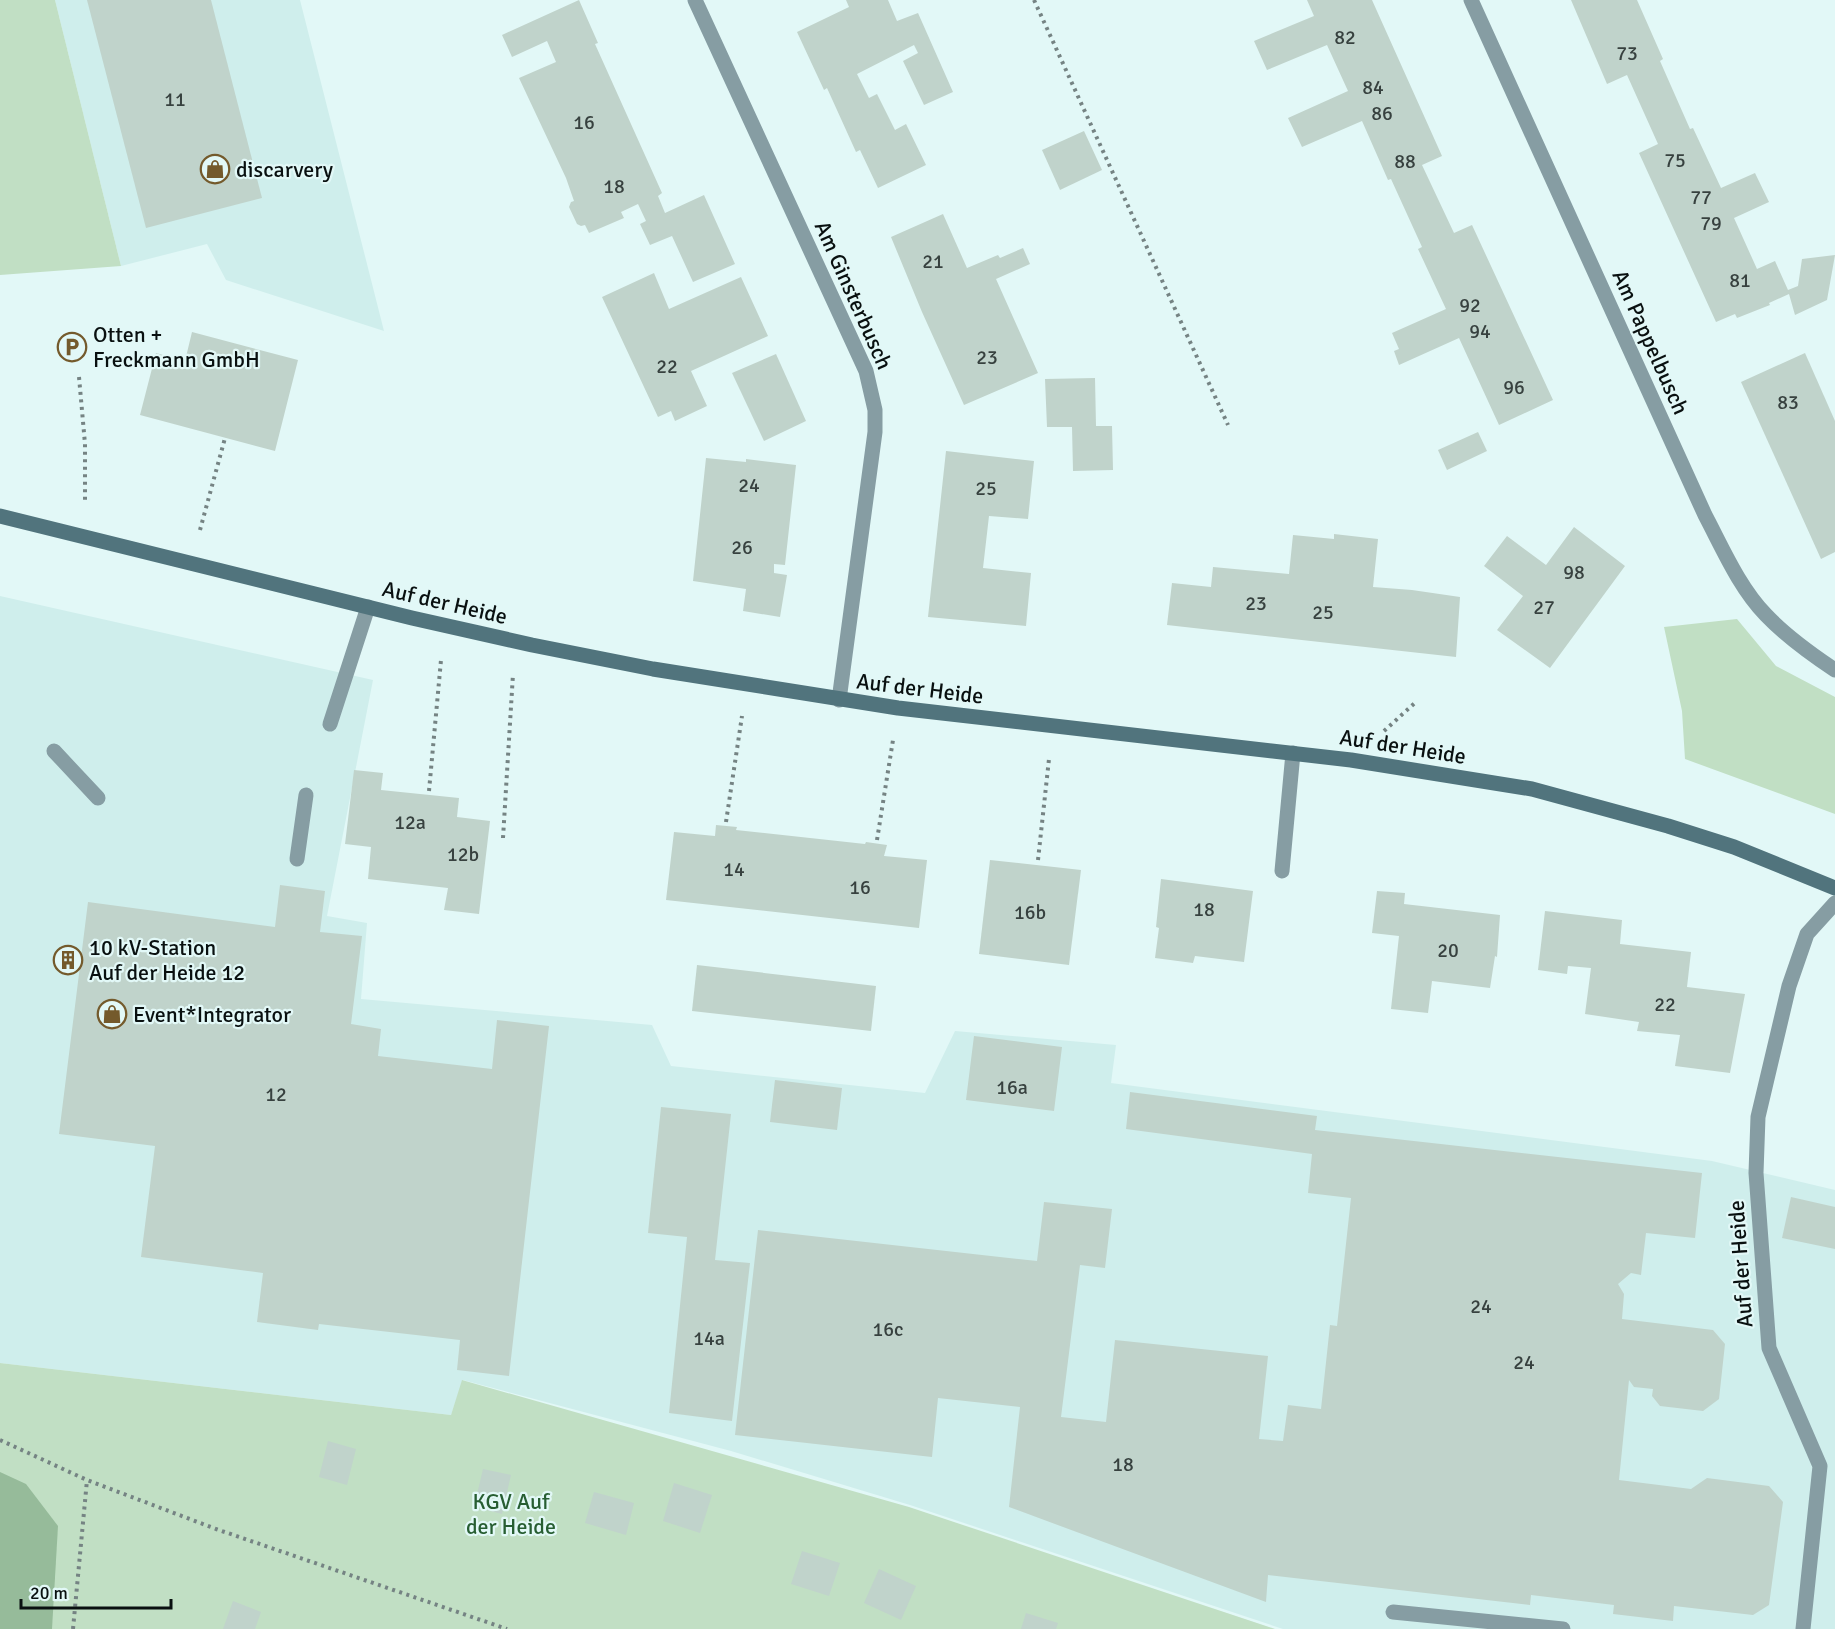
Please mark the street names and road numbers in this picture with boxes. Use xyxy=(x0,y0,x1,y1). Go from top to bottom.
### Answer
street label: Am Ginsterbusch xyxy=(809,217,898,374)
street label: Am Pappelbusch xyxy=(1607,266,1694,419)
street label: Auf der Heide xyxy=(380,575,510,630)
street label: Auf der Heide xyxy=(855,667,985,710)
street label: Auf der Heide xyxy=(1338,723,1468,770)
street label: Auf der Heide xyxy=(1723,1199,1758,1329)

